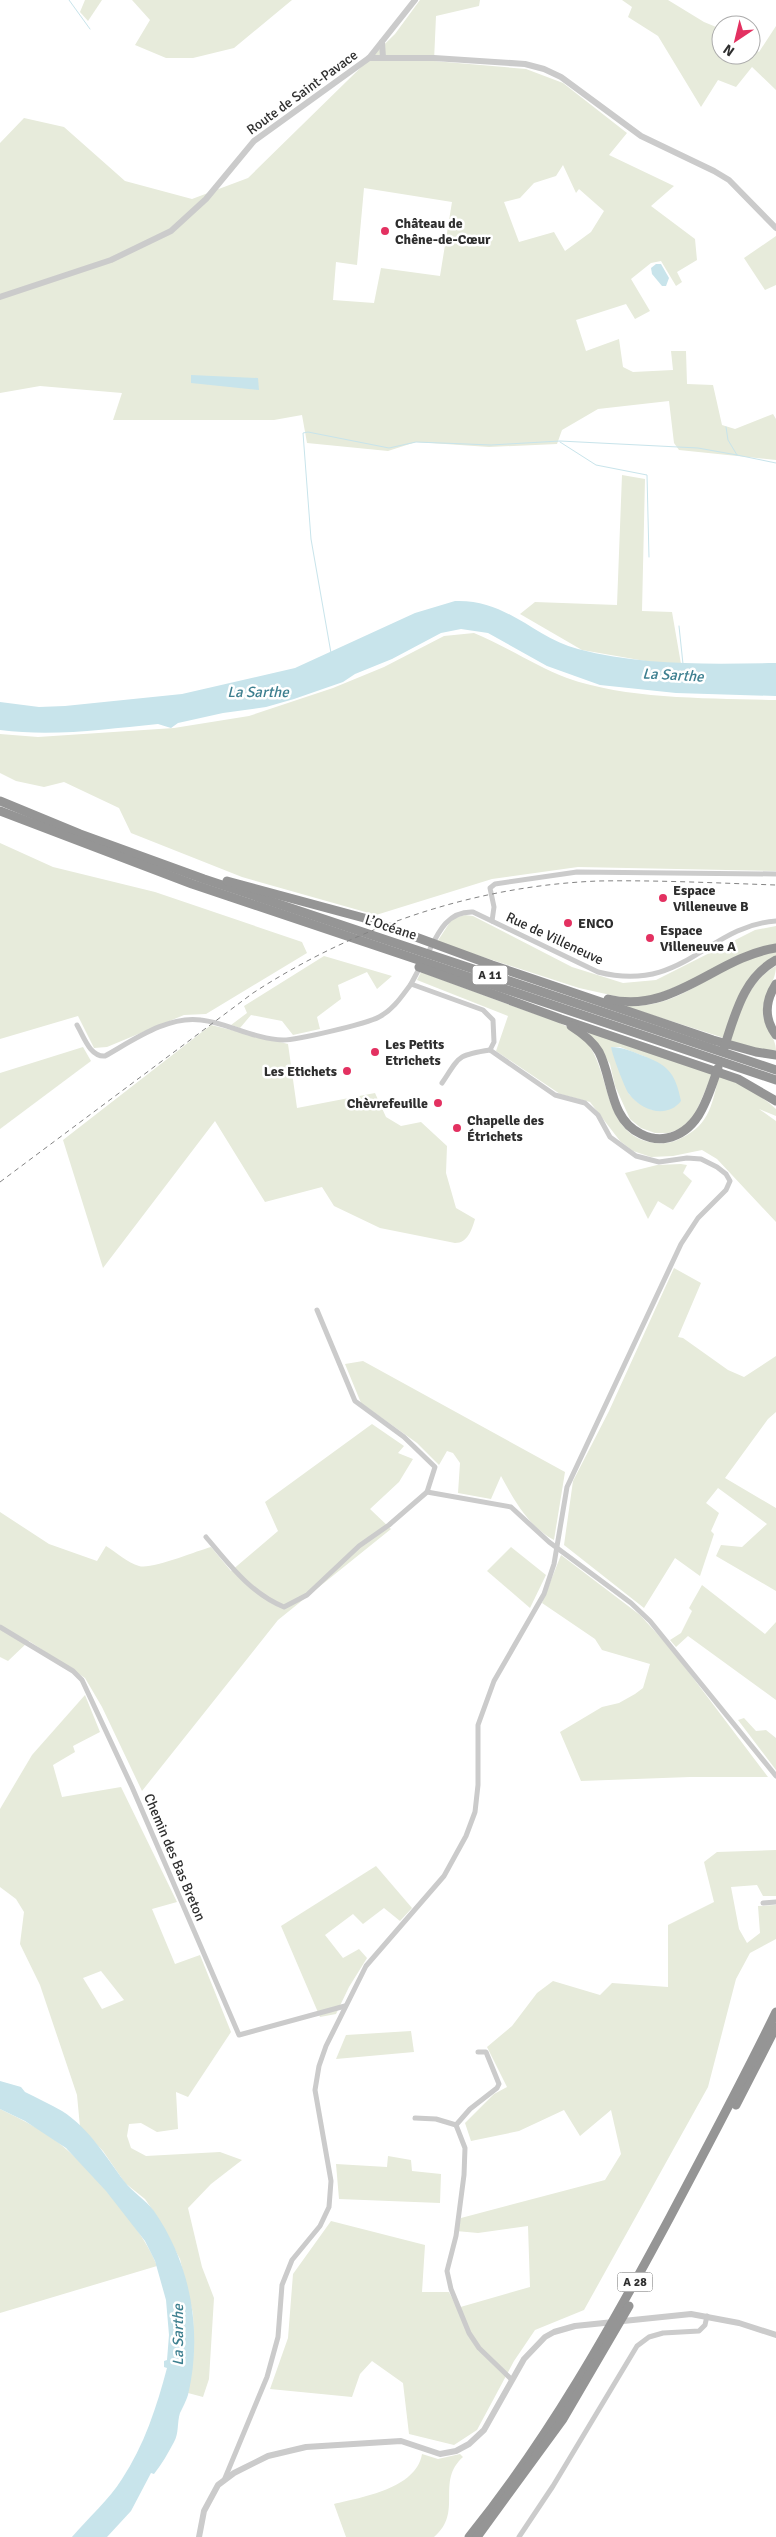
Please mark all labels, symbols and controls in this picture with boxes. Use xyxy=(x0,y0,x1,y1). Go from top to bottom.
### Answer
north arrow xyxy=(711,15,761,65)
text: N xyxy=(720,40,738,60)
street label: Route de Saint-Pavace xyxy=(243,46,361,138)
place label: Château de Chêne-de-Cœur xyxy=(395,215,491,248)
marker: Château de Chêne-de-Cœur xyxy=(379,225,391,237)
water label: La Sarthe xyxy=(642,664,706,686)
water label: La Sarthe xyxy=(227,683,290,701)
place label: Espace Villeneuve B xyxy=(673,882,749,915)
marker: Espace Villeneuve B xyxy=(657,892,669,904)
street label: Rue de Villeneuve xyxy=(503,908,606,968)
street label: L’Océane xyxy=(363,911,419,944)
place label: ENCO xyxy=(578,915,614,932)
marker: ENCO xyxy=(562,917,574,929)
place label: Espace Villeneuve A xyxy=(660,922,736,955)
marker: Espace Villeneuve A xyxy=(644,932,656,944)
road number: A 11 xyxy=(472,966,508,984)
place label: Les Petits Etrichets xyxy=(385,1036,444,1069)
marker: Les Petits Etrichets xyxy=(369,1046,381,1058)
place label: Les Etichets xyxy=(264,1063,337,1080)
marker: Les Etichets xyxy=(341,1065,353,1077)
place label: Chèvrefeuille xyxy=(347,1095,428,1112)
marker: Chèvrefeuille xyxy=(432,1097,444,1109)
place label: Chapelle des Étrichets xyxy=(467,1112,544,1145)
marker: Chapelle des Étrichets xyxy=(451,1122,463,1134)
street label: Chemin des Bas Breton xyxy=(140,1791,209,1924)
road number: A 28 xyxy=(618,2272,652,2292)
water label: La Sarthe xyxy=(169,2303,187,2366)

